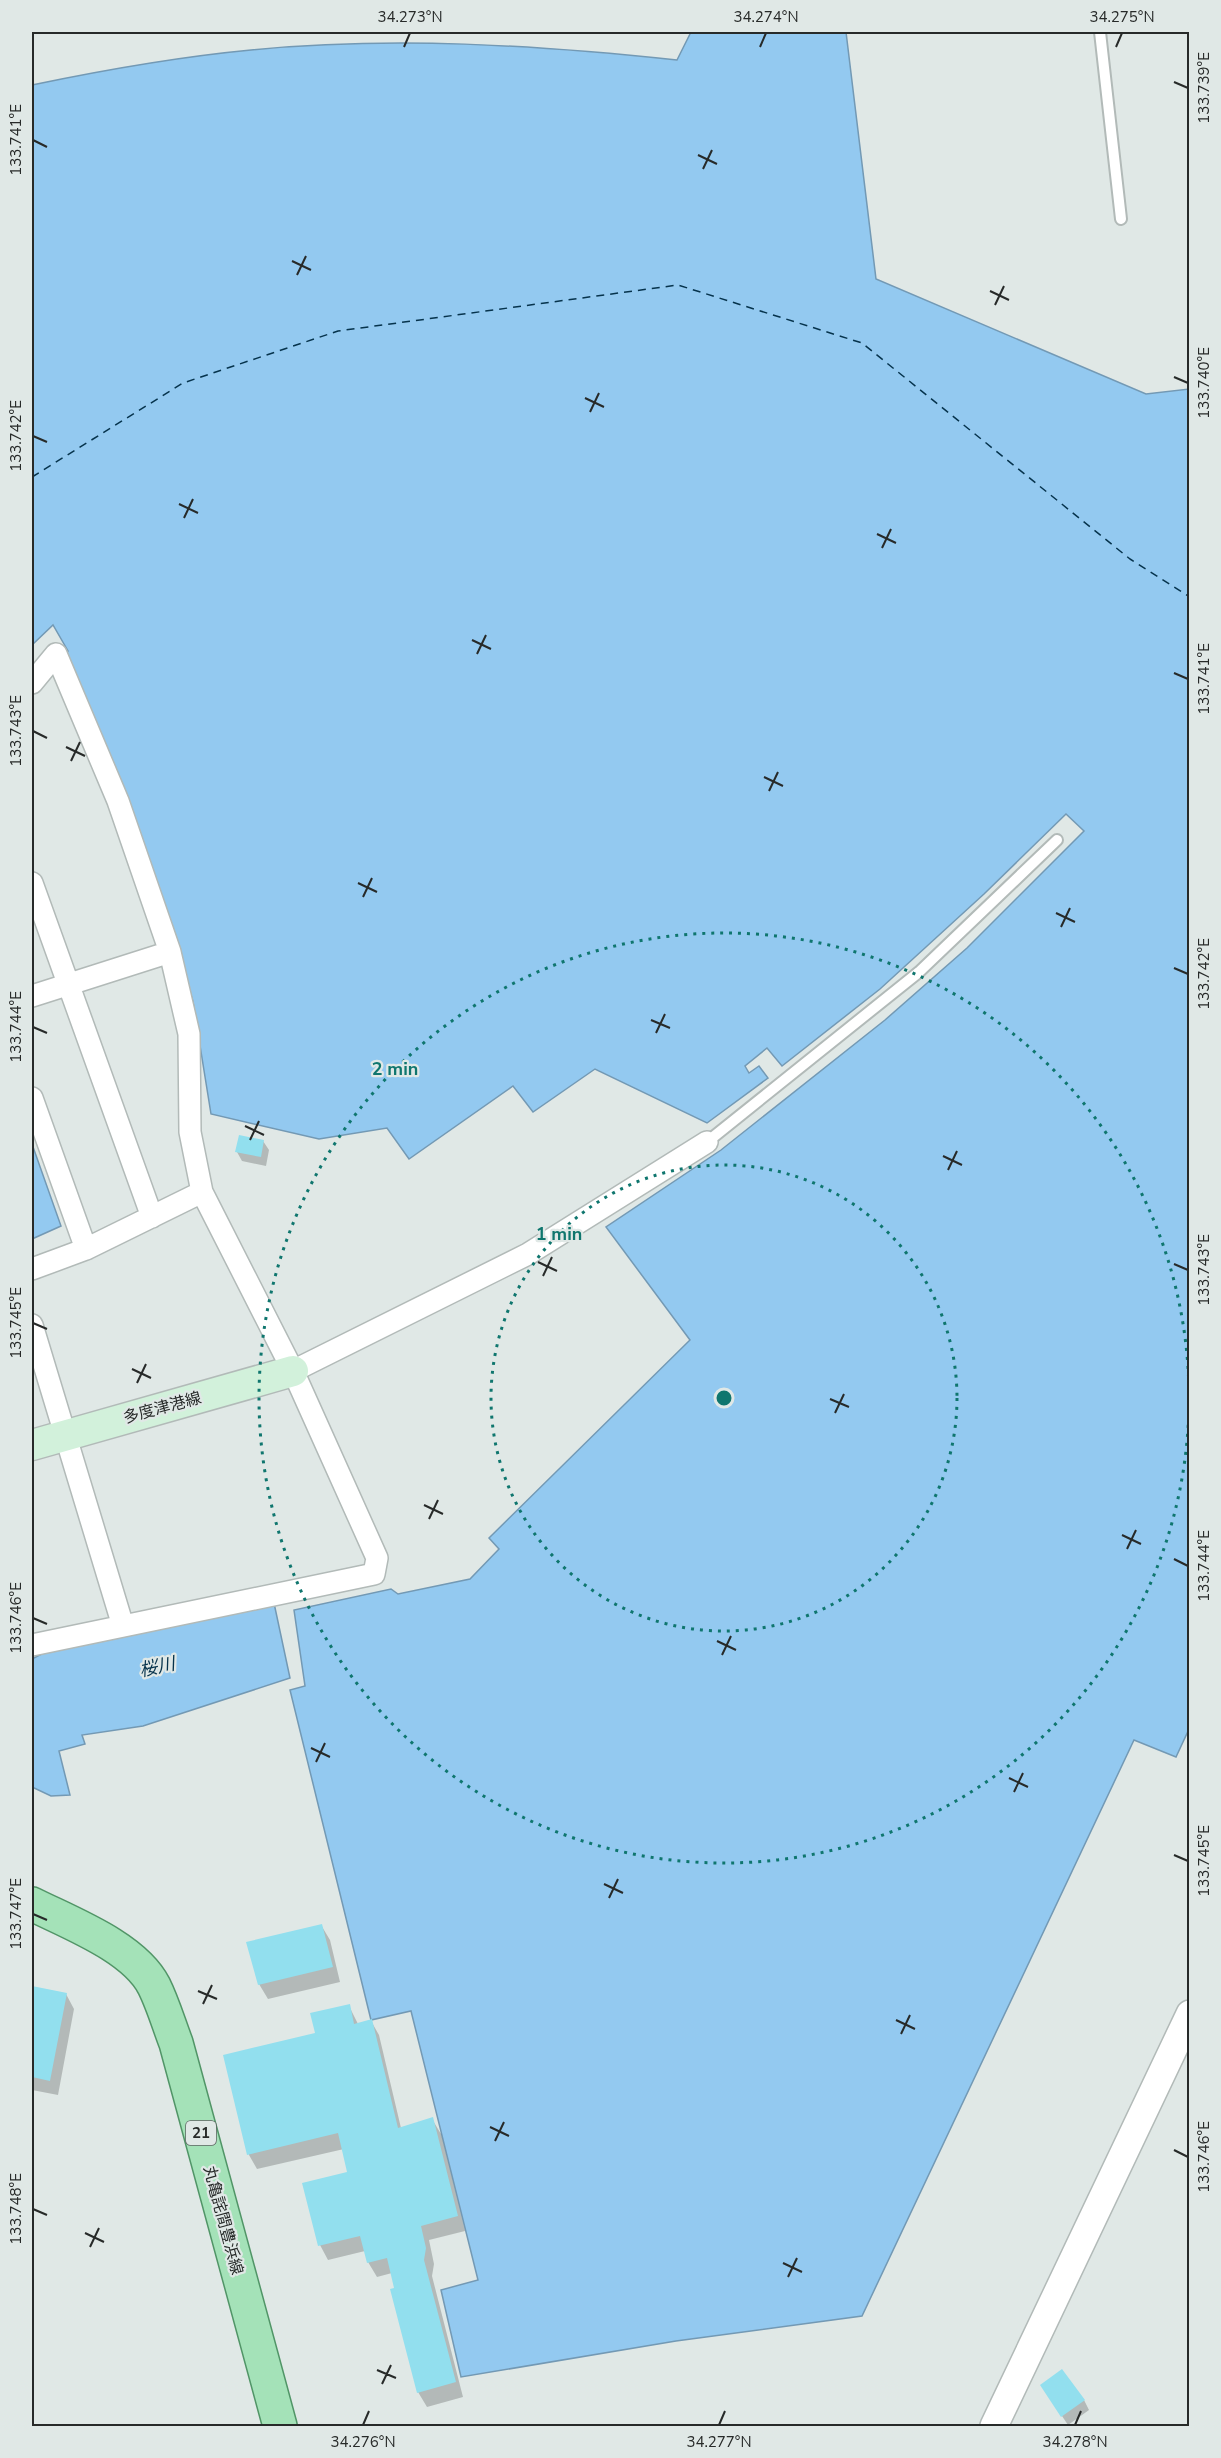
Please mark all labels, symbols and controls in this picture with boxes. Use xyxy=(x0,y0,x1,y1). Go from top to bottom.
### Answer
text: 34.273°N xyxy=(377,7,443,27)
text: 34.274°N xyxy=(733,7,799,27)
text: 34.275°N xyxy=(1089,7,1155,27)
text: 133.739°E xyxy=(1194,52,1214,124)
text: 133.741°E xyxy=(6,104,26,176)
text: 133.740°E xyxy=(1194,347,1214,419)
text: 133.742°E xyxy=(6,400,26,472)
text: 133.741°E xyxy=(1194,643,1214,715)
text: 133.743°E xyxy=(6,695,26,767)
text: 133.742°E xyxy=(1194,938,1214,1010)
text: 133.744°E xyxy=(6,991,26,1063)
text: 2 min xyxy=(372,1057,418,1081)
text: 1 min xyxy=(536,1222,582,1246)
text: 133.743°E xyxy=(1194,1234,1214,1306)
text: 133.745°E xyxy=(6,1287,26,1359)
street label: 多度津港線 xyxy=(121,1387,204,1429)
centre of rings xyxy=(714,1388,734,1408)
text: 133.744°E xyxy=(1194,1530,1214,1602)
text: 133.746°E xyxy=(6,1582,26,1654)
water label: 桜川 xyxy=(137,1651,179,1682)
text: 133.745°E xyxy=(1194,1825,1214,1897)
text: 133.747°E xyxy=(6,1878,26,1950)
road number: 21 xyxy=(186,2121,216,2145)
text: 133.746°E xyxy=(1194,2121,1214,2193)
street label: 丸亀詫間豊浜線 xyxy=(198,2163,248,2277)
text: 133.748°E xyxy=(6,2173,26,2245)
text: 34.276°N xyxy=(330,2432,396,2452)
text: 34.277°N xyxy=(686,2432,752,2452)
text: 34.278°N xyxy=(1042,2432,1108,2452)

